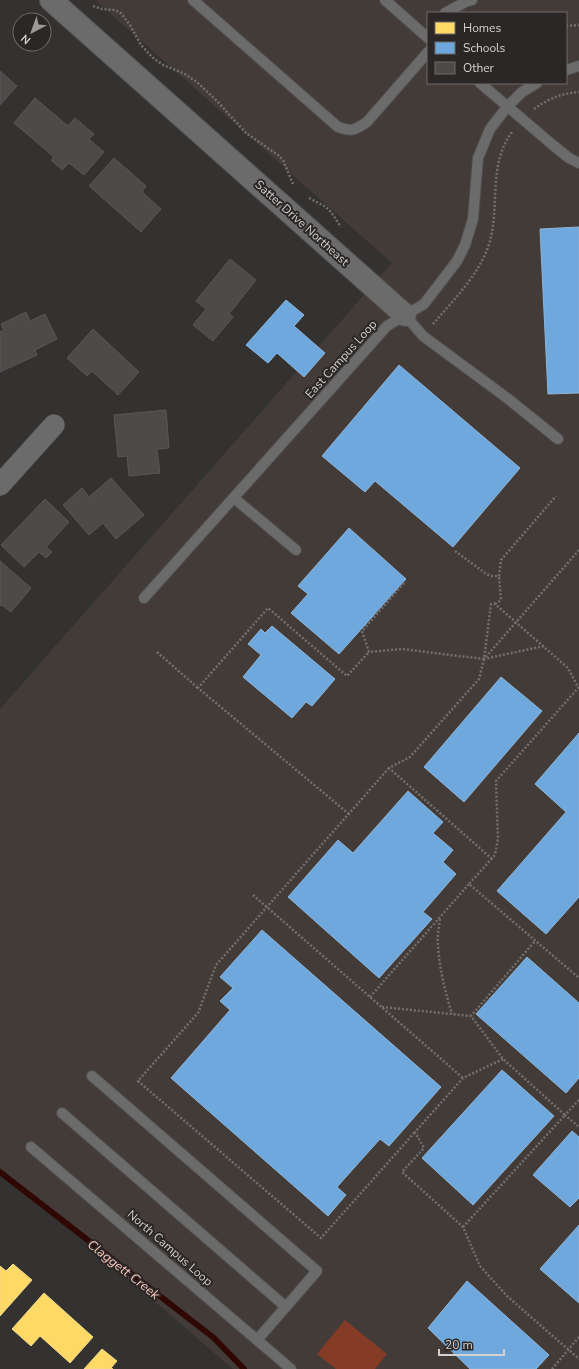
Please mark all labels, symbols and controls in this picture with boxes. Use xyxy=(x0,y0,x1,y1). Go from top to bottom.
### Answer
north arrow xyxy=(12,12,52,52)
legend xyxy=(427,12,567,84)
text: Homes xyxy=(463,20,501,36)
text: N xyxy=(18,31,34,48)
text: Schools xyxy=(463,40,506,56)
text: Other xyxy=(463,60,495,76)
street label: Satter Drive Northeast xyxy=(252,177,353,270)
street label: East Campus Loop xyxy=(302,316,380,402)
street label: North Campus Loop xyxy=(124,1206,216,1290)
water label: Claggett Creek xyxy=(83,1236,164,1304)
scale bar xyxy=(439,1331,504,1357)
text: 20 m xyxy=(445,1337,473,1353)

